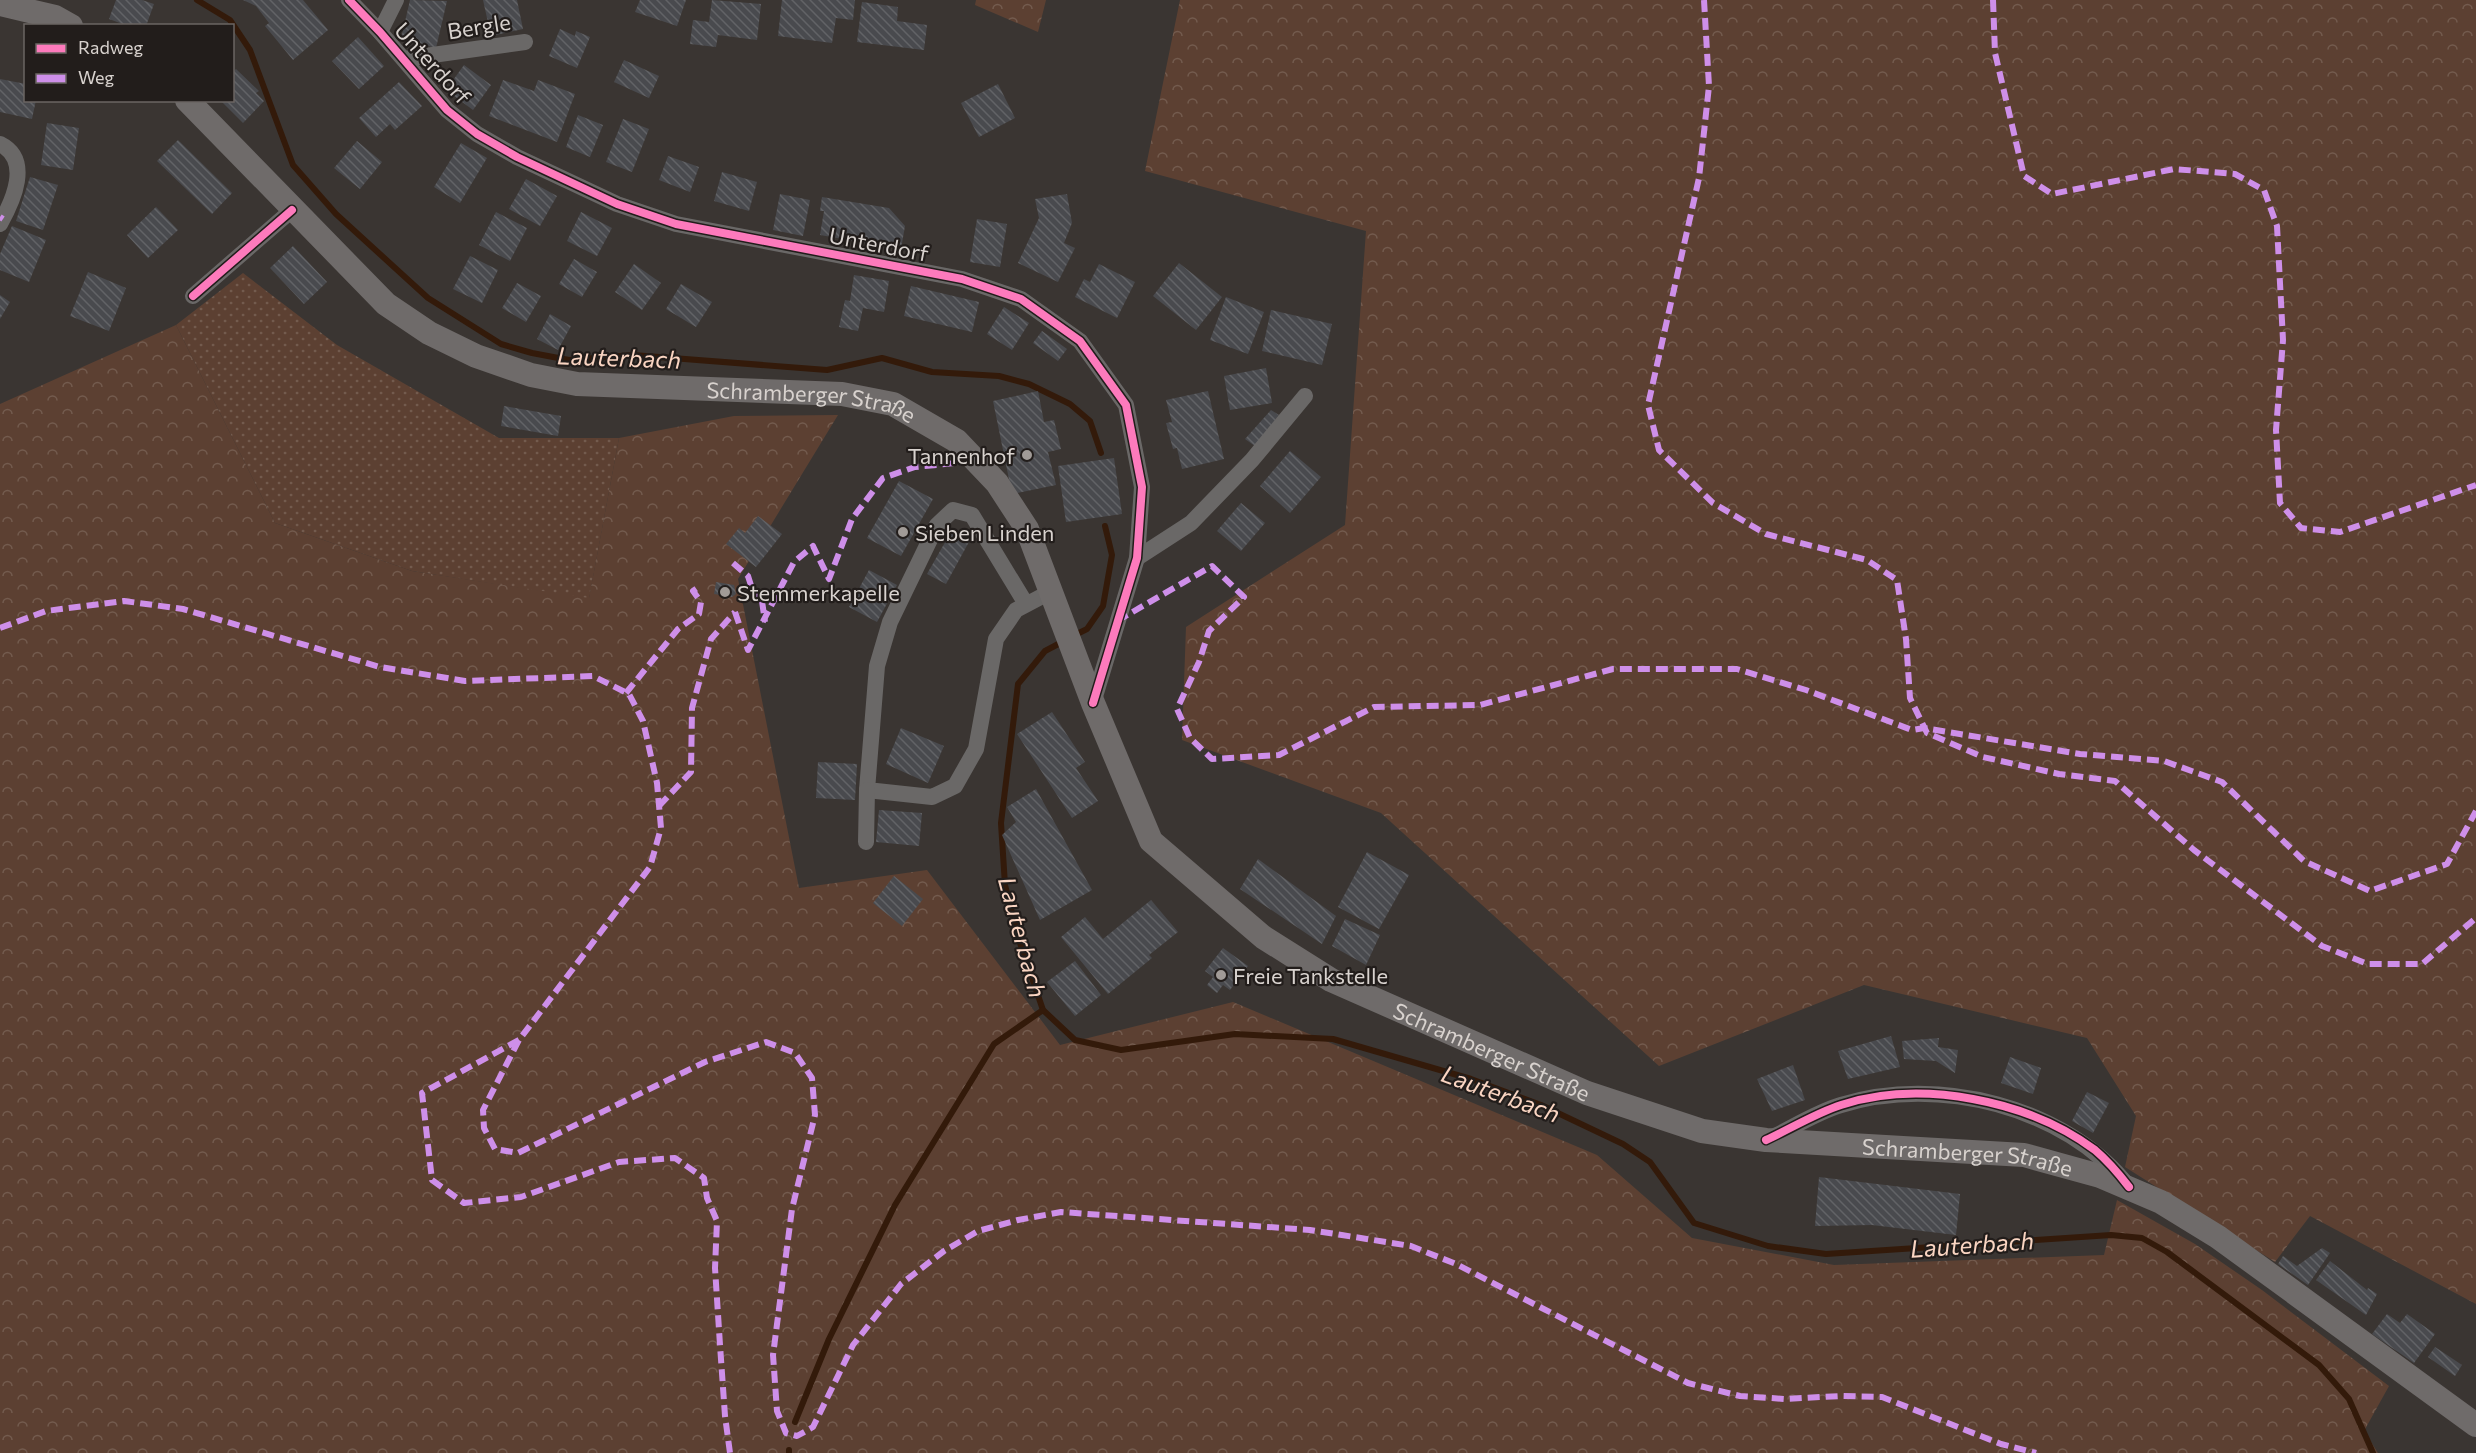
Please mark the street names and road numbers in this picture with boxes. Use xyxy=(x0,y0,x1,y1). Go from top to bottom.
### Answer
street label: Bergle xyxy=(445,8,513,44)
street label: Unterdorf xyxy=(389,16,477,110)
street label: Unterdorf xyxy=(827,221,931,267)
street label: Schramberger Straße xyxy=(706,375,921,428)
street label: Schramberger Straße xyxy=(1389,996,1595,1106)
street label: Schramberger Straße xyxy=(1861,1132,2076,1181)

